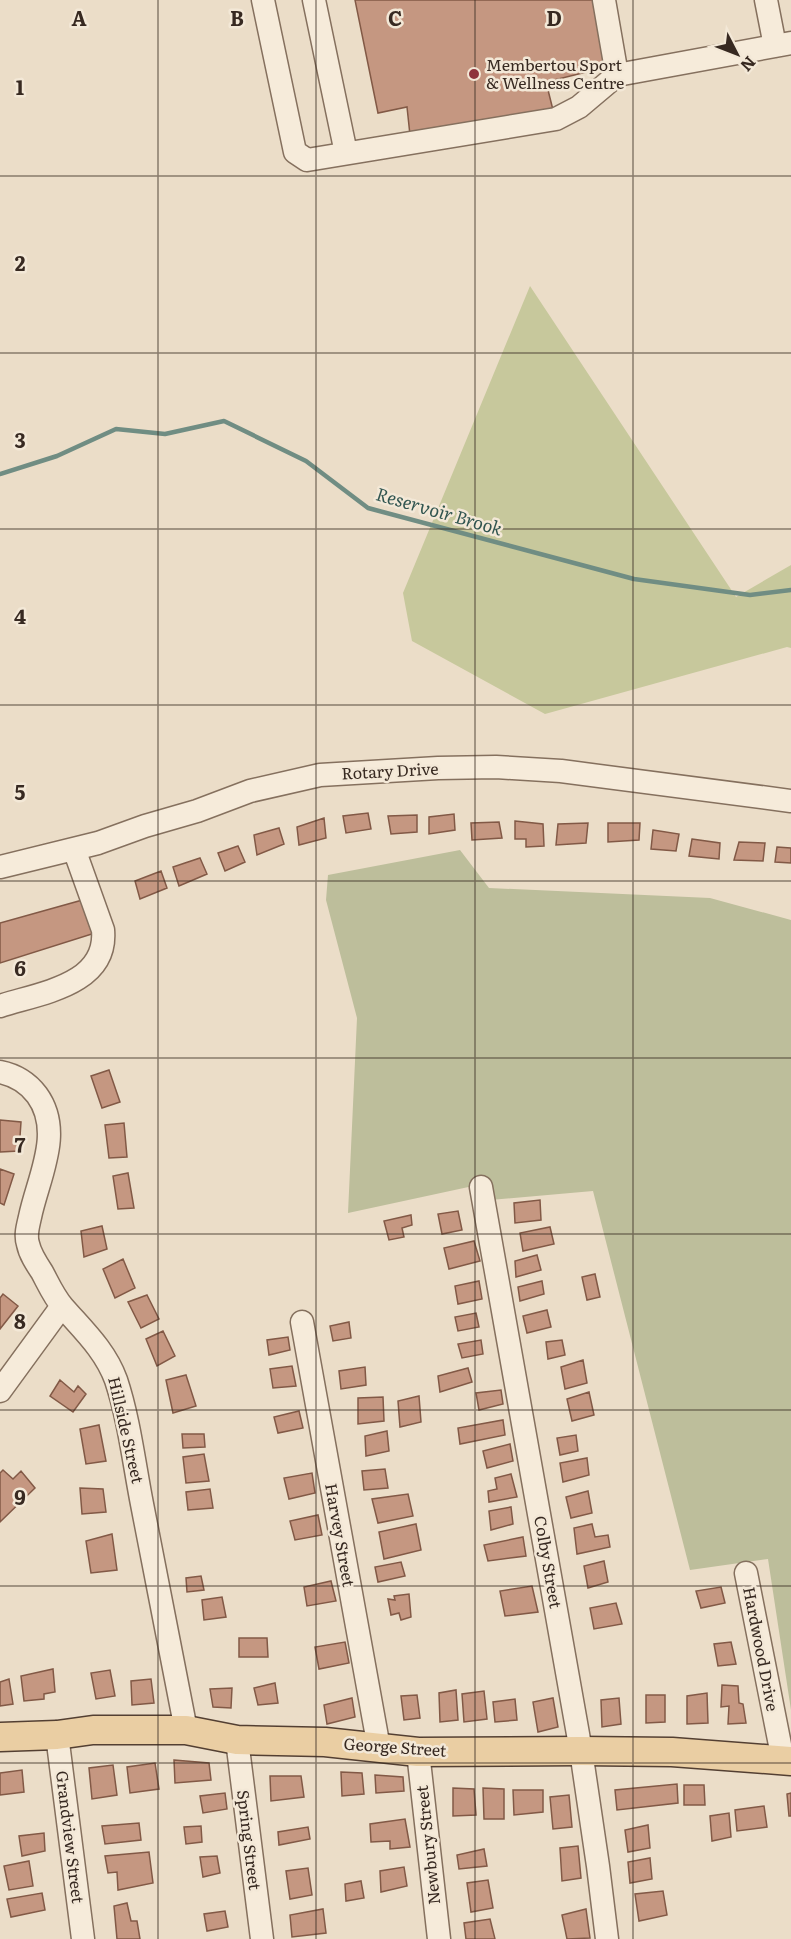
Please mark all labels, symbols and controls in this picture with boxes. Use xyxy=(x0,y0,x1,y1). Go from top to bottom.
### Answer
text: A xyxy=(71,2,87,32)
text: B xyxy=(230,2,244,32)
text: C xyxy=(388,2,402,32)
text: D xyxy=(546,2,562,32)
north arrow xyxy=(707,24,767,84)
place label: Membertou Sport & Wellness Centre xyxy=(486,52,624,94)
text: N xyxy=(735,52,762,78)
marker: Membertou Sport & Wellness Centre xyxy=(467,67,481,81)
text: 1 xyxy=(16,71,24,101)
text: 2 xyxy=(15,247,26,277)
text: 3 xyxy=(14,424,26,454)
water label: Reservoir Brook xyxy=(373,480,506,542)
text: 4 xyxy=(14,600,26,630)
street label: Rotary Drive xyxy=(341,755,439,785)
text: 5 xyxy=(15,776,26,806)
text: 6 xyxy=(14,952,26,982)
text: 7 xyxy=(15,1129,26,1159)
text: 8 xyxy=(14,1305,26,1335)
street label: Hillside Street xyxy=(103,1374,151,1486)
text: 9 xyxy=(14,1481,26,1511)
street label: Harvey Street xyxy=(320,1481,362,1589)
street label: Colby Street xyxy=(529,1514,569,1610)
street label: Hardwood Drive xyxy=(738,1585,786,1713)
street label: George Street xyxy=(343,1730,448,1762)
street label: Grandview Street xyxy=(51,1769,91,1905)
street label: Newbury Street xyxy=(409,1784,445,1906)
street label: Spring Street xyxy=(232,1788,268,1892)

